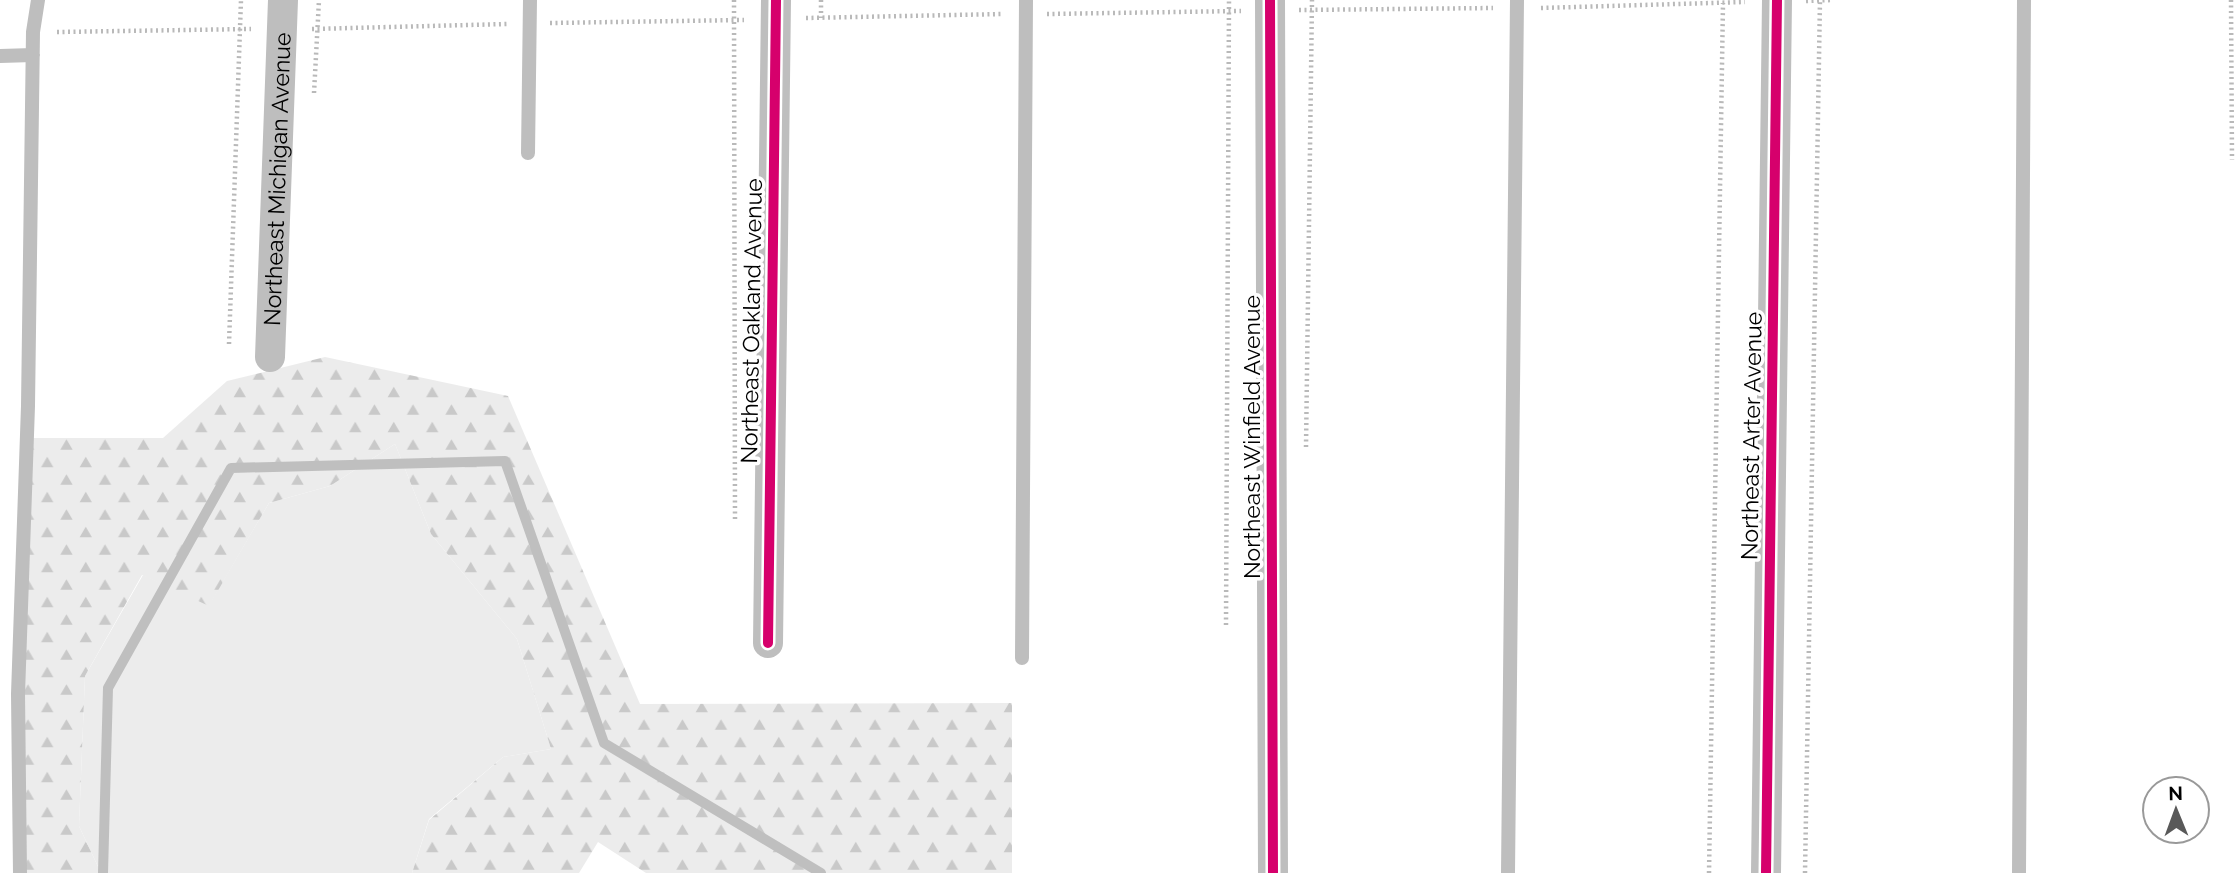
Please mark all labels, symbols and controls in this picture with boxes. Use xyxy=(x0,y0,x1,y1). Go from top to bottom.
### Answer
street label: Northeast Michigan Avenue xyxy=(258,32,295,326)
street label: Northeast Oakland Avenue xyxy=(735,178,767,464)
street label: Northeast Winfield Avenue xyxy=(1238,295,1265,579)
street label: Northeast Arter Avenue xyxy=(1735,312,1767,560)
north arrow xyxy=(2141,775,2211,845)
text: N xyxy=(2168,782,2183,804)

